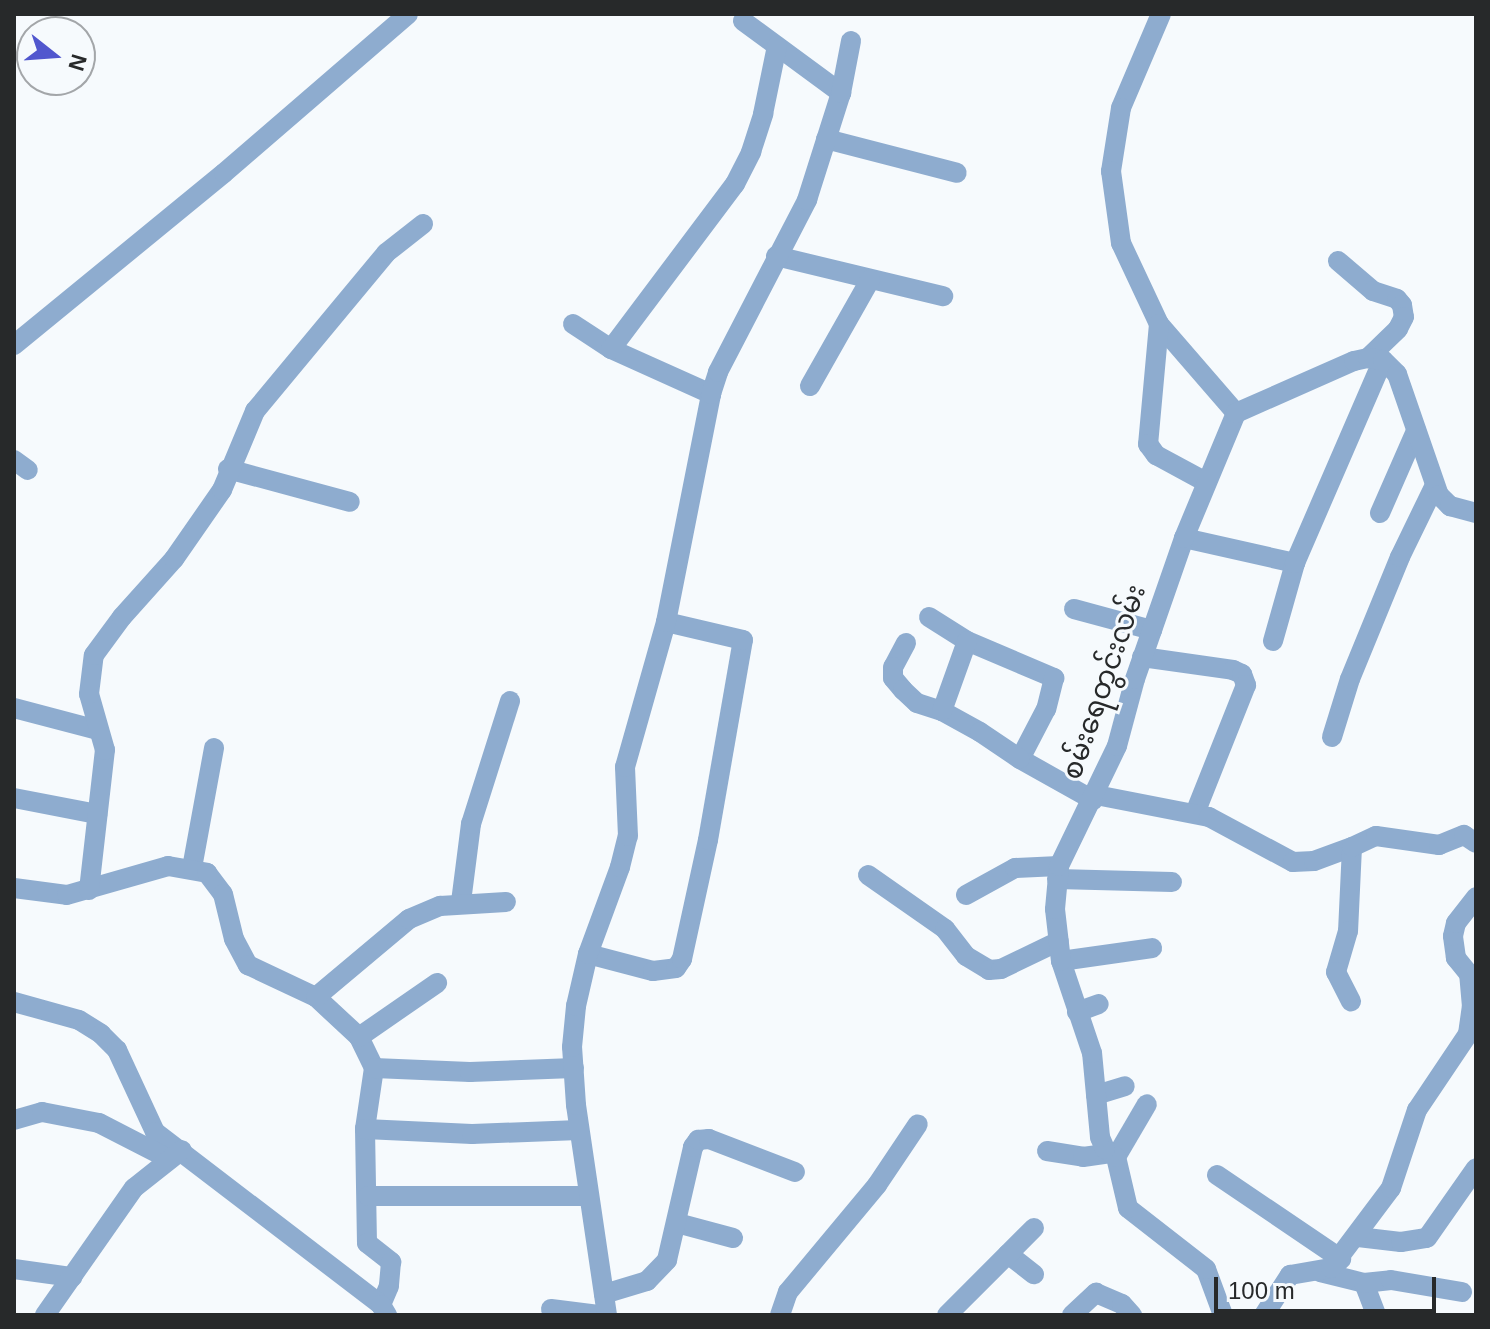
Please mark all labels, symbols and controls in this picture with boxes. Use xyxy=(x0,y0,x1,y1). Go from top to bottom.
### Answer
north arrow xyxy=(16,16,96,96)
text: N xyxy=(63,51,92,74)
street label: စမ်းရေတွင်းလမ်း xyxy=(1055,580,1153,784)
scale bar xyxy=(1218,1261,1440,1311)
text: 100 m xyxy=(1228,1277,1295,1304)

